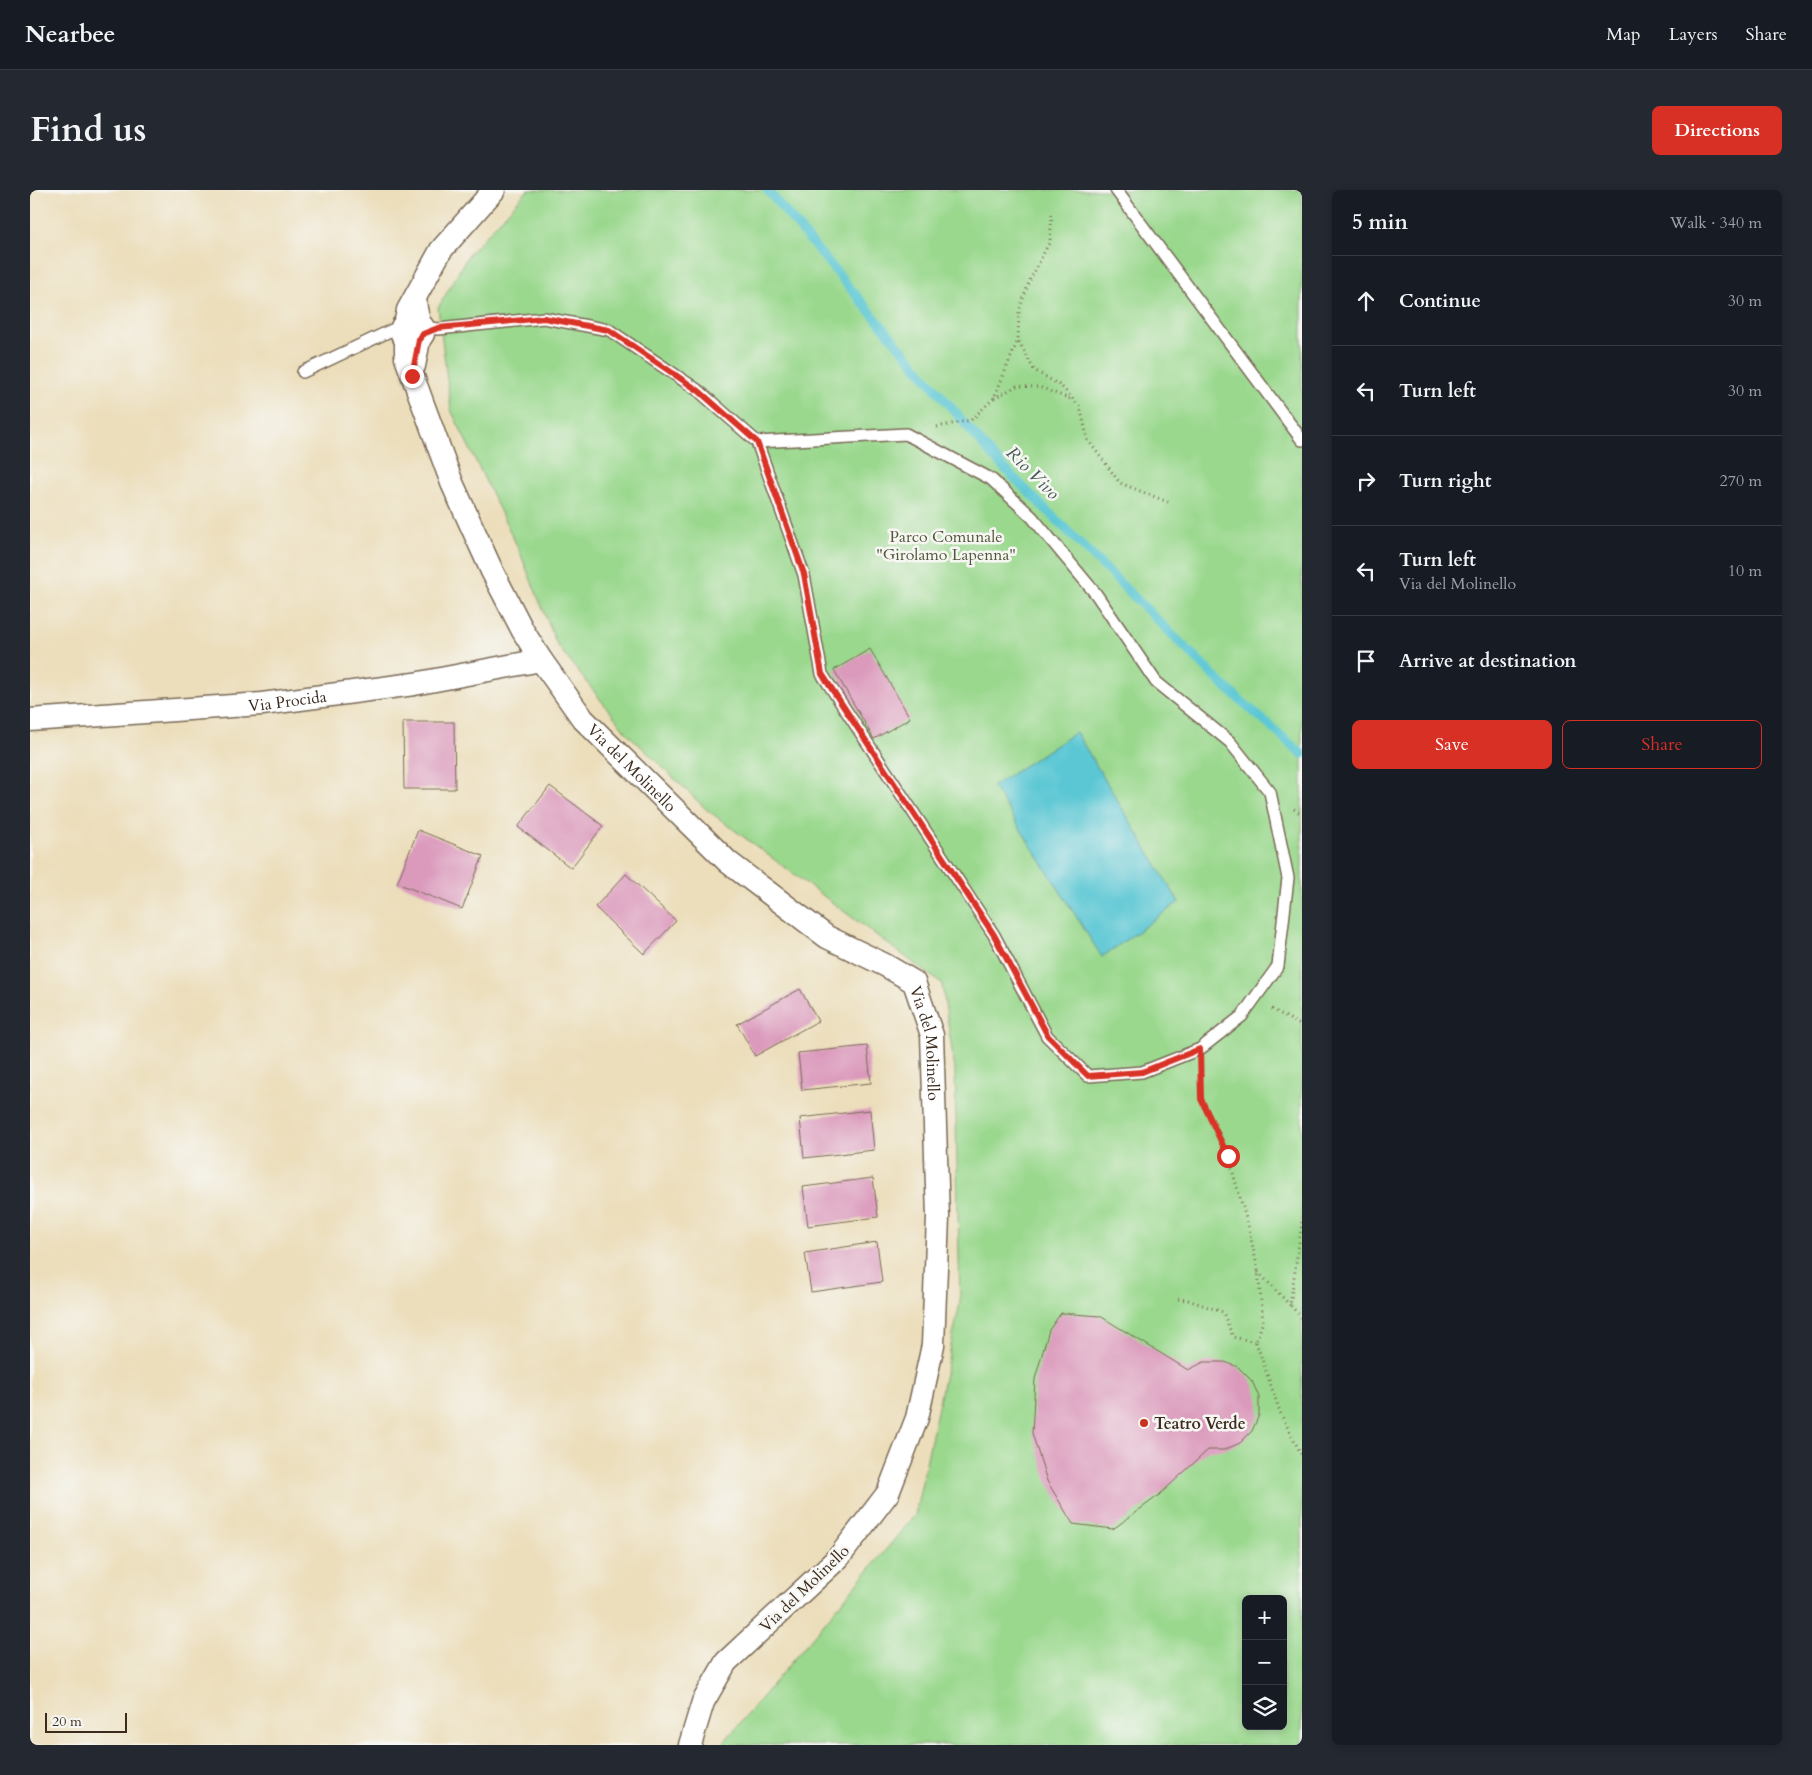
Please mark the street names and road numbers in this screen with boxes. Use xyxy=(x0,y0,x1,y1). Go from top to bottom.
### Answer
street label: Via Procida xyxy=(247,686,328,717)
street label: Via del Molinello xyxy=(582,719,681,817)
street label: Via del Molinello xyxy=(904,983,944,1101)
street label: Via del Molinello xyxy=(755,1540,855,1637)

